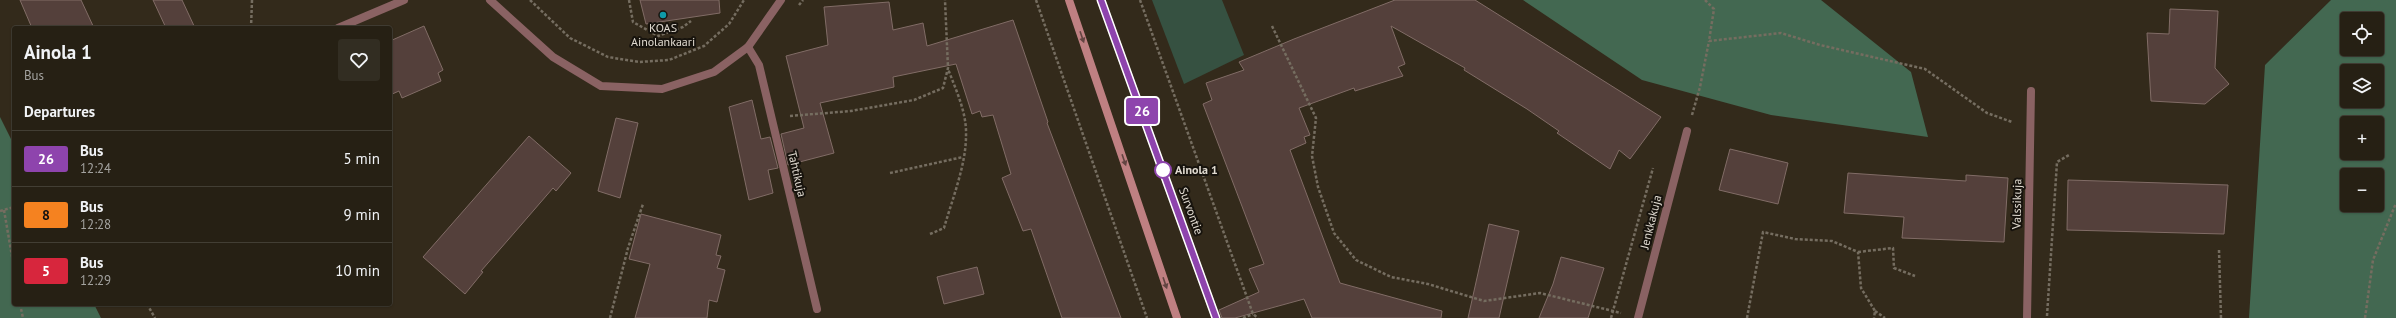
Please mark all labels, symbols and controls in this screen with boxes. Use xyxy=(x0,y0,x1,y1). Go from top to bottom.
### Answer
marker: KOAS Ainolankaari xyxy=(658,10,668,20)
map controls xyxy=(2340,12,2384,212)
button: locate xyxy=(2340,12,2384,56)
place label: KOAS Ainolankaari xyxy=(631,20,695,49)
one-way arrow xyxy=(1079,31,1085,43)
button: heart xyxy=(338,39,380,81)
text: Ainola 1 xyxy=(24,40,92,64)
button: layers xyxy=(2340,64,2384,108)
text: Bus xyxy=(24,67,44,84)
line badge: 26 xyxy=(1124,98,1160,124)
text: Departures xyxy=(24,102,95,121)
text: 26 xyxy=(1134,102,1150,120)
button: + xyxy=(2340,116,2384,160)
text: Bus xyxy=(80,141,103,160)
text: 5 min xyxy=(343,149,380,168)
text: 26 xyxy=(38,150,54,168)
street label: Tahtikuja xyxy=(785,150,810,198)
one-way arrow xyxy=(1121,154,1127,166)
text: 12:24 xyxy=(80,160,111,177)
marker: Ainola 1 xyxy=(1154,161,1172,179)
place label: Ainola 1 xyxy=(1175,162,1218,177)
button: − xyxy=(2340,168,2384,212)
street label: Valssikuja xyxy=(2009,179,2024,230)
street label: Survontie xyxy=(1176,185,1207,236)
street label: Jenkkakuja xyxy=(1636,193,1664,251)
text: Bus xyxy=(80,197,103,216)
text: 9 min xyxy=(343,205,380,224)
text: 8 xyxy=(42,206,50,224)
text: 12:28 xyxy=(80,216,111,233)
text: Bus xyxy=(80,253,103,272)
text: 10 min xyxy=(335,261,380,280)
text: 5 xyxy=(42,262,50,280)
text: 12:29 xyxy=(80,272,111,289)
one-way arrow xyxy=(1163,277,1169,289)

